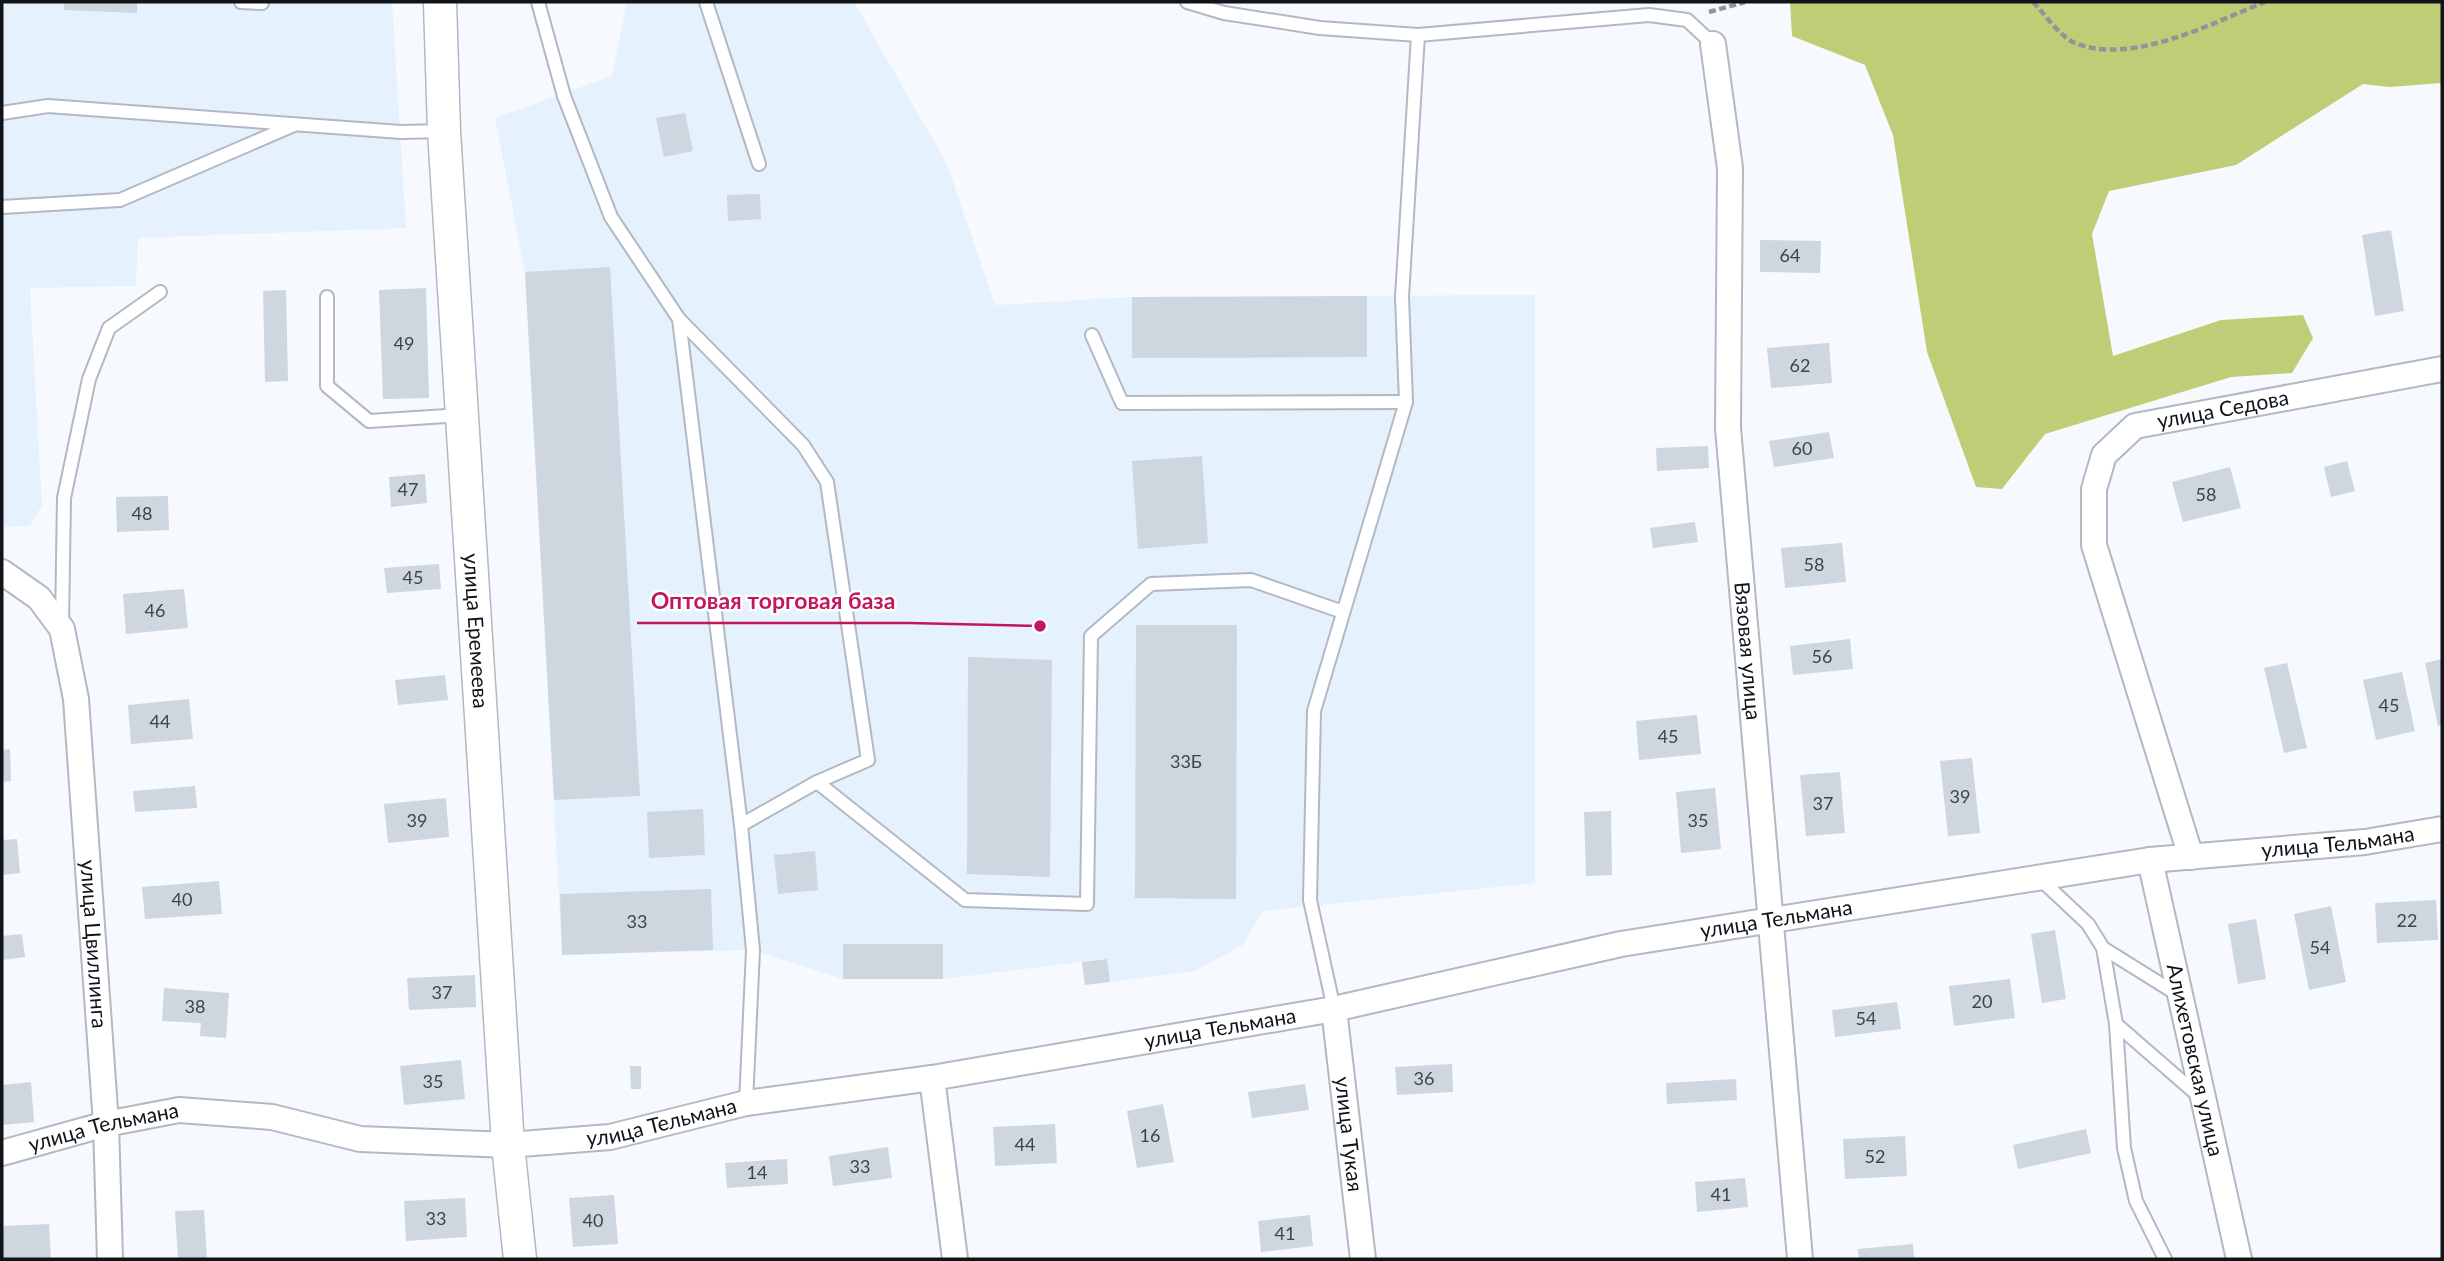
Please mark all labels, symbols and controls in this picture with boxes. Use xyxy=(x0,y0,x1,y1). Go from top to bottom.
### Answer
house number: 64 xyxy=(1780,244,1800,266)
house number: 49 xyxy=(394,332,414,354)
house number: 62 xyxy=(1790,354,1810,376)
street label: улица Седова xyxy=(2155,384,2290,433)
house number: 60 xyxy=(1792,437,1812,459)
house number: 47 xyxy=(398,478,418,500)
house number: 58 xyxy=(2196,483,2216,505)
house number: 48 xyxy=(132,502,152,524)
street label: улица Еремеева xyxy=(460,553,494,709)
house number: 58 xyxy=(1804,553,1824,575)
house number: 45 xyxy=(403,566,423,588)
callout: Оптовая торговая база xyxy=(637,579,909,623)
street label: Вязовая улица xyxy=(1730,581,1767,721)
text: Оптовая торговая база xyxy=(651,586,895,614)
house number: 46 xyxy=(145,599,165,621)
house number: 56 xyxy=(1812,645,1832,667)
house number: 45 xyxy=(2379,694,2399,716)
house number: 44 xyxy=(150,710,170,732)
house number: 45 xyxy=(1658,725,1678,747)
house number: 33Б xyxy=(1170,750,1202,772)
house number: 39 xyxy=(1950,785,1970,807)
house number: 37 xyxy=(1813,792,1833,814)
house number: 39 xyxy=(407,809,427,831)
house number: 35 xyxy=(1688,809,1708,831)
street label: улица Тельмана xyxy=(2260,820,2416,862)
street label: улица Цвиллинга xyxy=(76,859,113,1029)
house number: 40 xyxy=(172,888,192,910)
street label: улица Тельмана xyxy=(1698,893,1854,942)
house number: 22 xyxy=(2397,909,2417,931)
house number: 33 xyxy=(627,910,647,932)
house number: 54 xyxy=(2310,936,2330,958)
street label: Алихетовская улица xyxy=(2162,961,2230,1158)
house number: 37 xyxy=(432,981,452,1003)
house number: 20 xyxy=(1972,990,1992,1012)
house number: 38 xyxy=(185,995,205,1017)
street label: улица Тельмана xyxy=(1142,1002,1298,1052)
house number: 54 xyxy=(1856,1007,1876,1029)
house number: 36 xyxy=(1414,1067,1434,1089)
house number: 35 xyxy=(423,1070,443,1092)
street label: улица Тукая xyxy=(1331,1075,1369,1193)
street label: улица Тельмана xyxy=(585,1092,739,1150)
street label: улица Тельмана xyxy=(25,1096,181,1156)
house number: 16 xyxy=(1140,1124,1160,1146)
house number: 44 xyxy=(1015,1133,1035,1155)
house number: 52 xyxy=(1865,1145,1885,1167)
house number: 33 xyxy=(850,1155,870,1177)
house number: 14 xyxy=(747,1161,767,1183)
house number: 41 xyxy=(1711,1183,1731,1205)
house number: 33 xyxy=(426,1207,446,1229)
house number: 40 xyxy=(583,1209,603,1231)
house number: 41 xyxy=(1275,1222,1295,1244)

